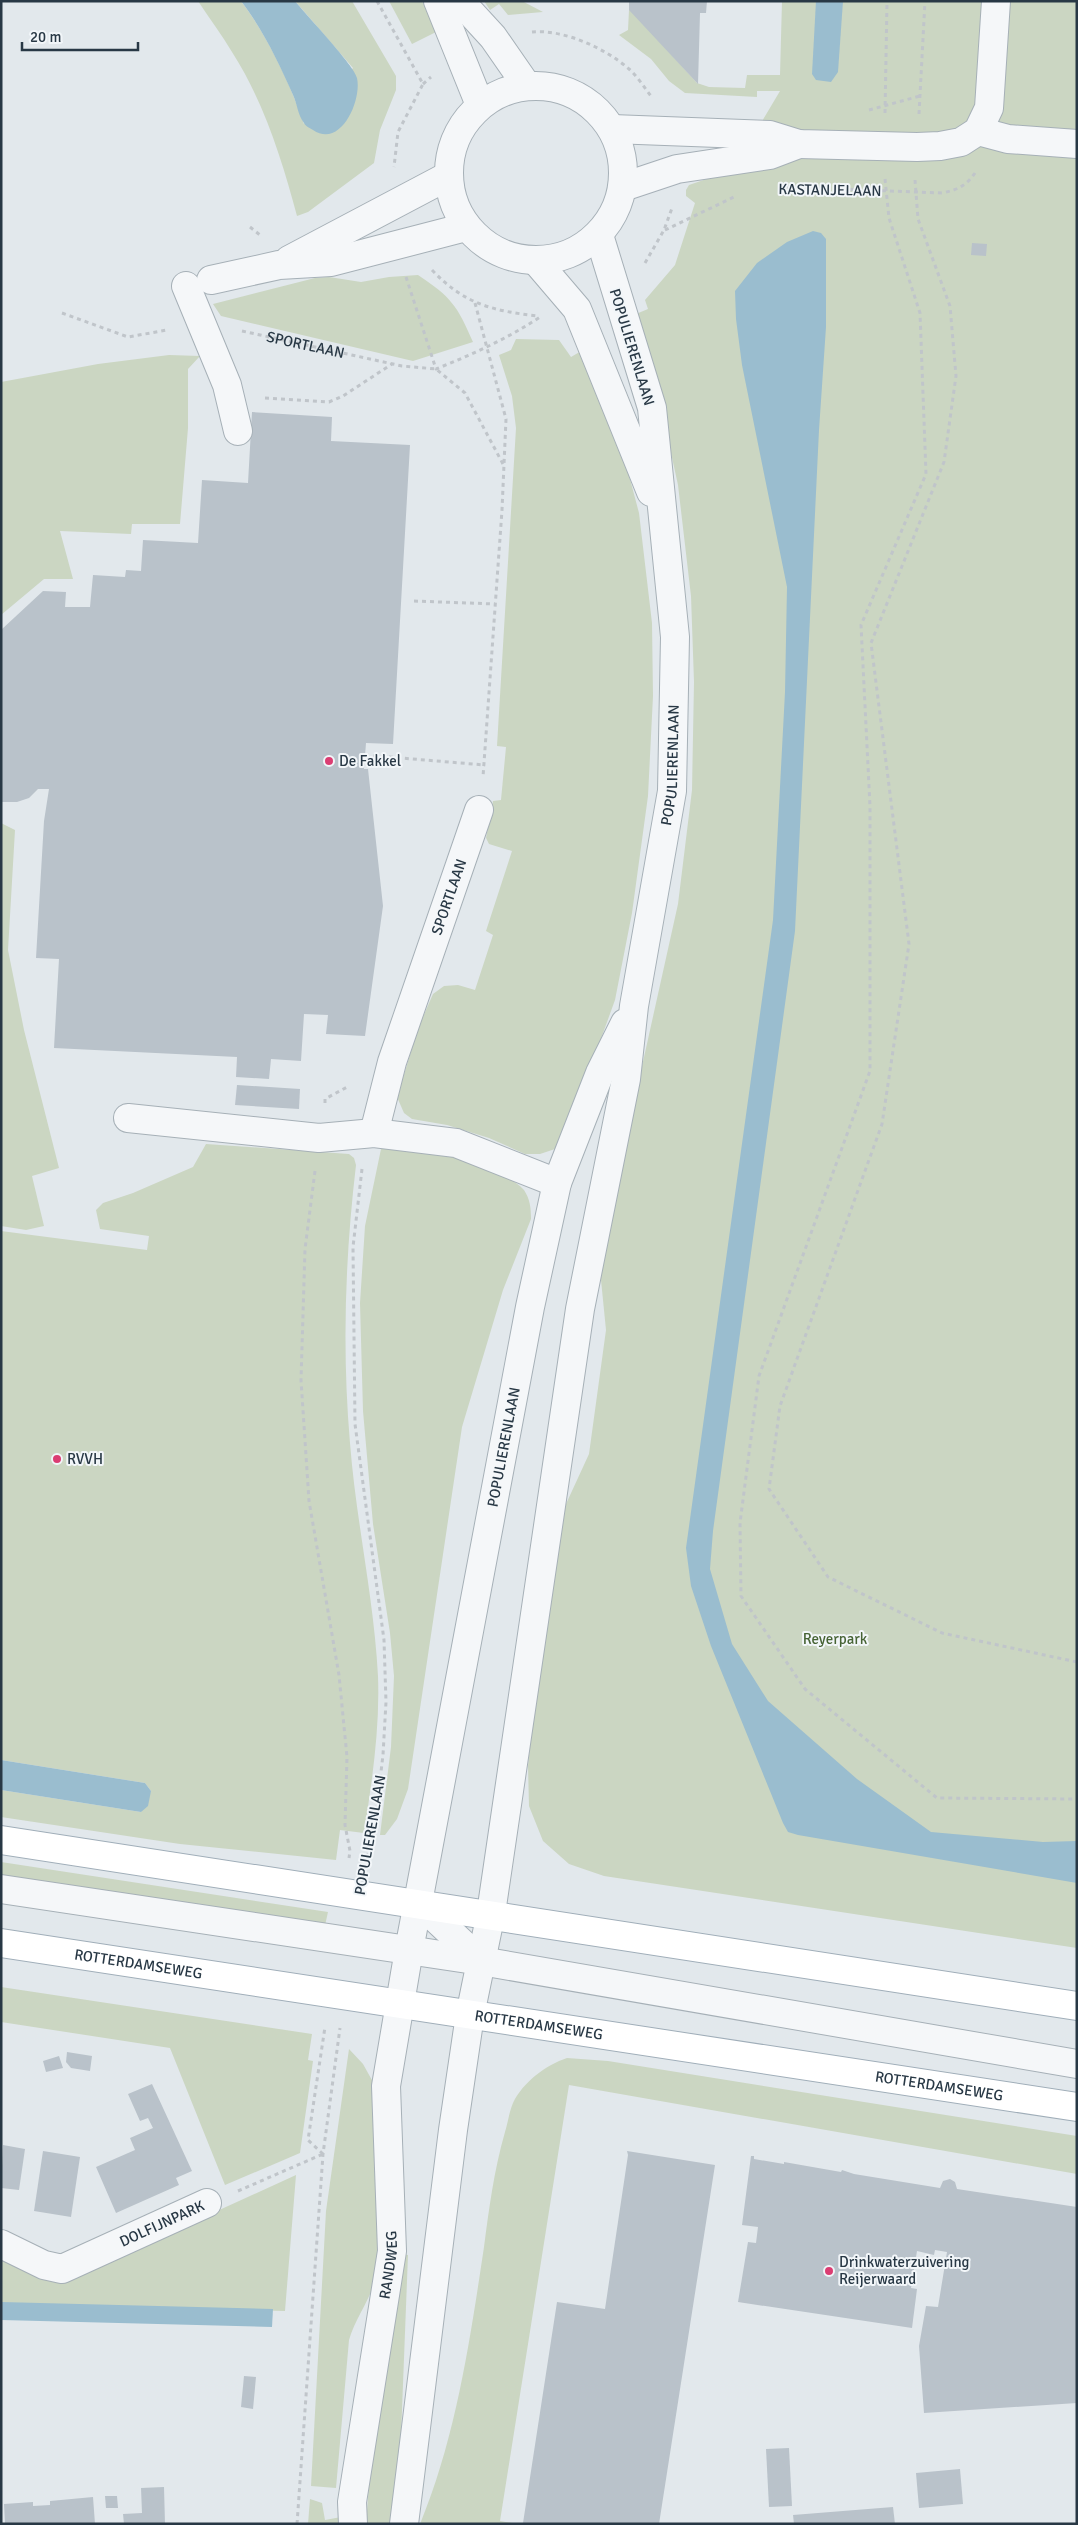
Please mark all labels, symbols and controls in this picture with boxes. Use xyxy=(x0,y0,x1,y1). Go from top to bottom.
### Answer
scale bar xyxy=(22,20,139,52)
text: 20 m xyxy=(30,28,61,46)
street label: KASTANJELAAN xyxy=(778,180,882,200)
street label: POPULIERENLAAN xyxy=(606,286,658,408)
street label: SPORTLAAN xyxy=(265,328,346,362)
street label: POPULIERENLAAN xyxy=(657,704,683,827)
place label: De Fakkel xyxy=(339,752,401,770)
marker: De Fakkel xyxy=(323,755,335,767)
street label: SPORTLAAN xyxy=(428,856,470,937)
street label: POPULIERENLAAN xyxy=(484,1386,524,1508)
place label: RVVH xyxy=(67,1450,103,1468)
marker: RVVH xyxy=(51,1453,63,1465)
park label: Reyerpark xyxy=(803,1630,868,1648)
street label: POPULIERENLAAN xyxy=(351,1774,389,1896)
street label: ROTTERDAMSEWEG xyxy=(73,1945,204,1983)
street label: ROTTERDAMSEWEG xyxy=(473,2006,604,2044)
street label: ROTTERDAMSEWEG xyxy=(874,2067,1005,2105)
street label: DOLFIJNPARK xyxy=(117,2196,207,2251)
street label: RANDWEG xyxy=(375,2230,401,2300)
place label: Drinkwaterzuivering Reijerwaard xyxy=(839,2253,970,2288)
marker: Drinkwaterzuivering Reijerwaard xyxy=(823,2265,835,2277)

